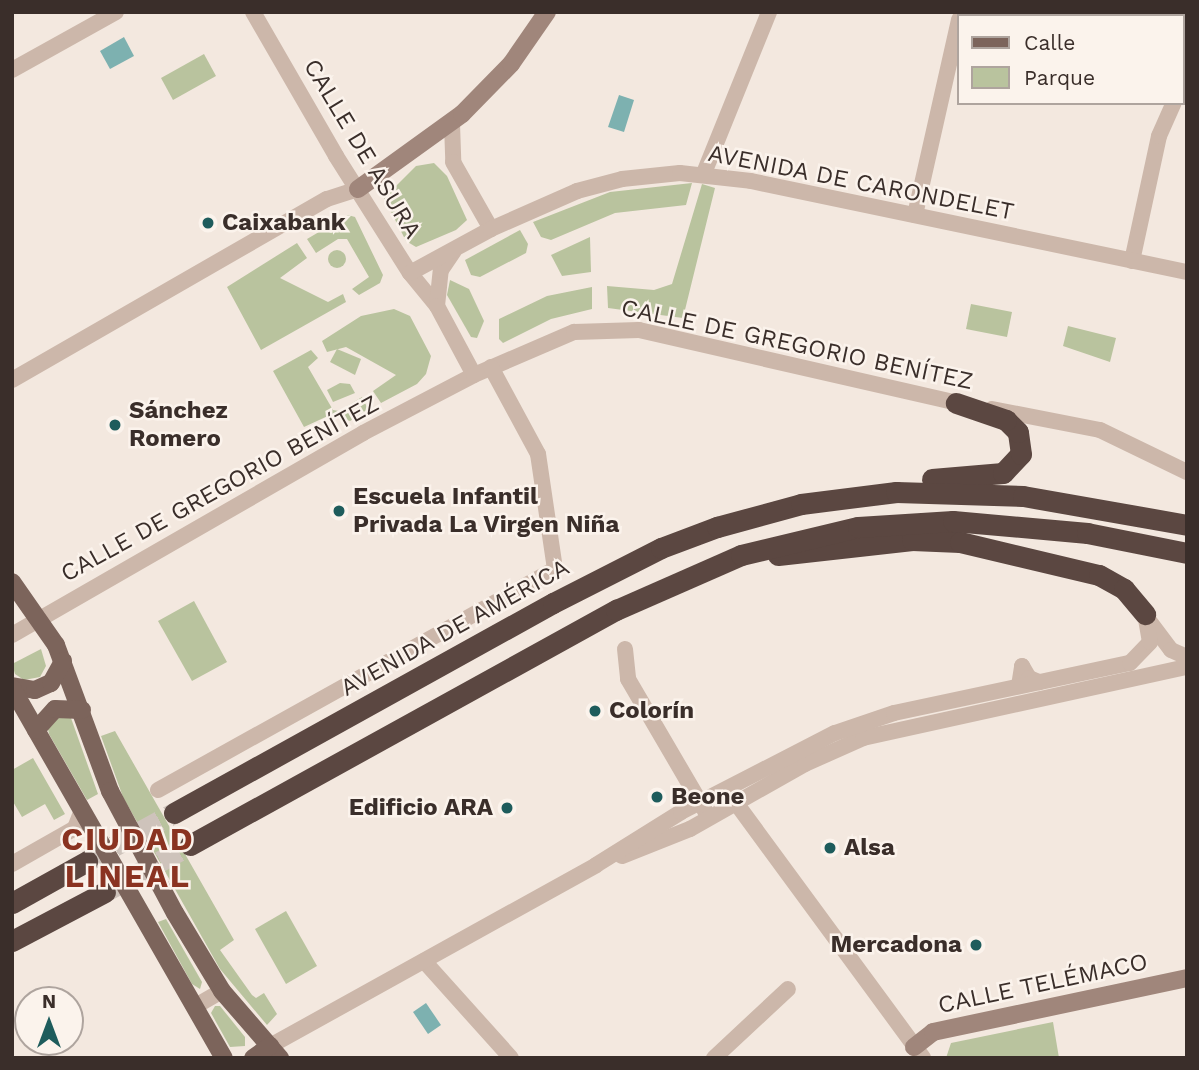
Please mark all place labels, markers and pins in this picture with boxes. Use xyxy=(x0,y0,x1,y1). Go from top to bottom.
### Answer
place label: Caixabank xyxy=(222,209,346,237)
marker: Caixabank xyxy=(200,215,216,231)
place label: Sánchez Romero xyxy=(129,397,228,453)
marker: Sánchez Romero xyxy=(107,417,123,433)
place label: Escuela Infantil Privada La Virgen Niña xyxy=(353,483,620,539)
marker: Escuela Infantil Privada La Virgen Niña xyxy=(331,503,347,519)
place label: Colorín xyxy=(609,697,694,725)
marker: Colorín xyxy=(587,703,603,719)
place label: Beone xyxy=(671,783,744,811)
marker: Beone xyxy=(649,789,665,805)
place label: Edificio ARA xyxy=(348,794,493,822)
marker: Edificio ARA xyxy=(499,800,515,816)
place label: Alsa xyxy=(844,834,895,862)
marker: Alsa xyxy=(822,840,838,856)
place label: Mercadona xyxy=(831,931,962,959)
marker: Mercadona xyxy=(968,937,984,953)

